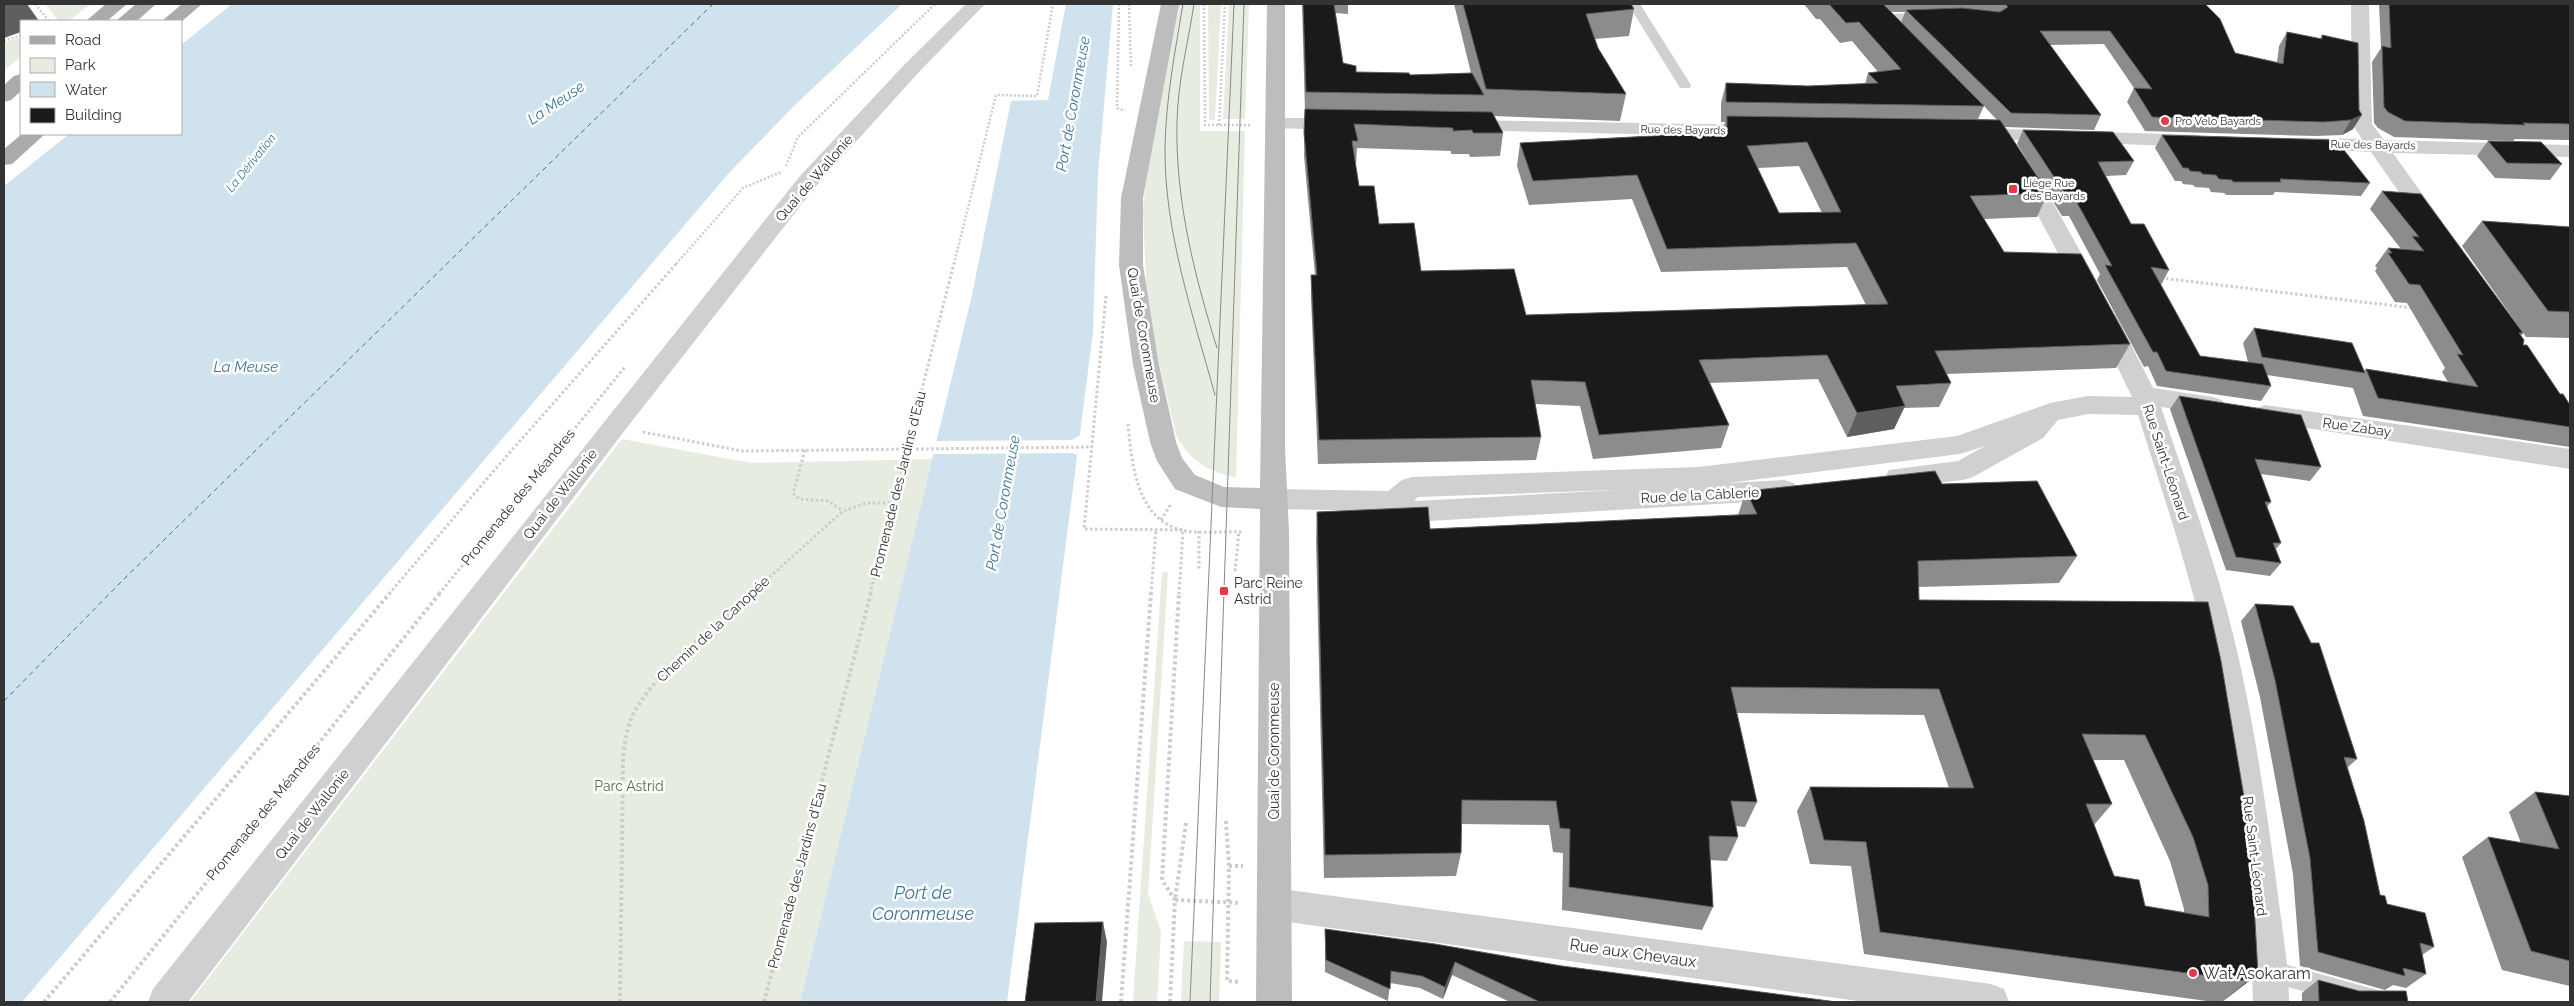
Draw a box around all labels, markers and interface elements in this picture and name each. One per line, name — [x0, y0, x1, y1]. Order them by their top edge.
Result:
legend — [20, 20, 182, 135]
text: Road — [65, 31, 101, 49]
water label: Port de Coronmeuse — [1052, 35, 1094, 173]
text: Park — [65, 56, 96, 74]
water label: La Meuse — [524, 77, 588, 129]
text: Water — [65, 81, 108, 99]
text: Building — [65, 106, 122, 124]
marker: Pro Velo Bayards — [2159, 115, 2171, 127]
place label: Pro Velo Bayards — [2175, 115, 2261, 128]
street label: Rue des Bayards — [1640, 123, 1726, 137]
water label: La Dérivation — [223, 131, 279, 195]
street label: Quai de Wallonie — [772, 131, 856, 225]
street label: Rue des Bayards — [2330, 138, 2416, 152]
place label: Liège Rue des Bayards — [2023, 177, 2085, 203]
marker: Liège Rue des Bayards — [2007, 183, 2019, 195]
street label: Quai de Coronmeuse — [1124, 266, 1164, 404]
water label: La Meuse — [214, 358, 278, 376]
street label: Promenade des Jardins d'Eau — [867, 389, 929, 579]
street label: Rue Saint-Léonard — [2140, 402, 2192, 522]
street label: Rue Zabay — [2322, 414, 2393, 440]
street label: Promenade des Méandres — [458, 425, 578, 568]
water label: Port de Coronmeuse — [982, 434, 1024, 572]
street label: Quai de Wallonie — [520, 446, 600, 542]
street label: Rue de la Câblerie — [1640, 484, 1760, 506]
street label: Chemin de la Canopée — [653, 573, 773, 685]
place label: Parc Reine Astrid — [1234, 575, 1303, 607]
marker: Parc Reine Astrid — [1218, 585, 1230, 597]
street label: Quai de Coronmeuse — [1266, 682, 1282, 820]
street label: Promenade des Méandres — [203, 740, 323, 883]
street label: Quai de Wallonie — [272, 766, 352, 862]
park label: Parc Astrid — [594, 778, 664, 794]
street label: Promenade des Jardins d'Eau — [765, 782, 829, 970]
street label: Rue Saint-Léonard — [2240, 795, 2270, 917]
water label: Port de Coronmeuse — [872, 882, 974, 924]
street label: Rue aux Chevaux — [1568, 935, 1698, 971]
place label: Wat Asokaram — [2203, 964, 2311, 983]
marker: Wat Asokaram — [2187, 967, 2199, 979]

